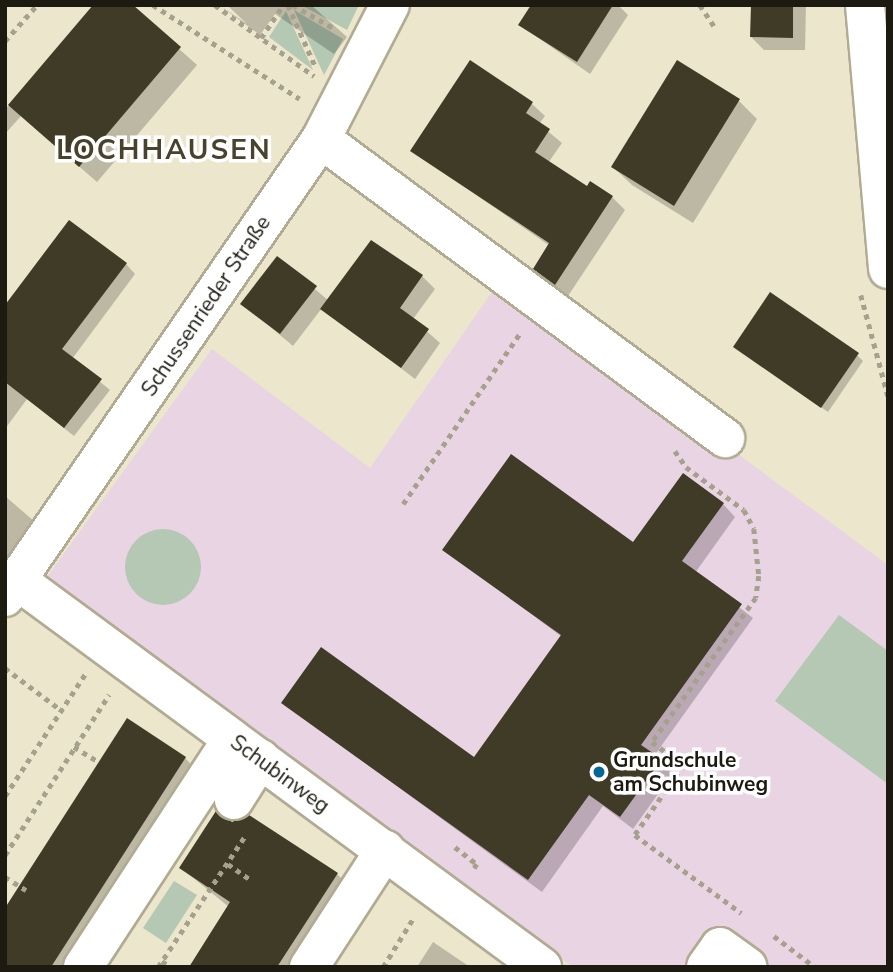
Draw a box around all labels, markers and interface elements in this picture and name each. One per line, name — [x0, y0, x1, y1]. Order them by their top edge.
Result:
district label: LOCHHAUSEN — [57, 133, 271, 167]
street label: Schussenrieder Straße — [136, 211, 276, 401]
street label: Schubinweg — [226, 730, 334, 818]
place label: Grundschule am Schubinweg — [613, 747, 768, 797]
marker: Grundschule am Schubinweg — [591, 764, 607, 780]

